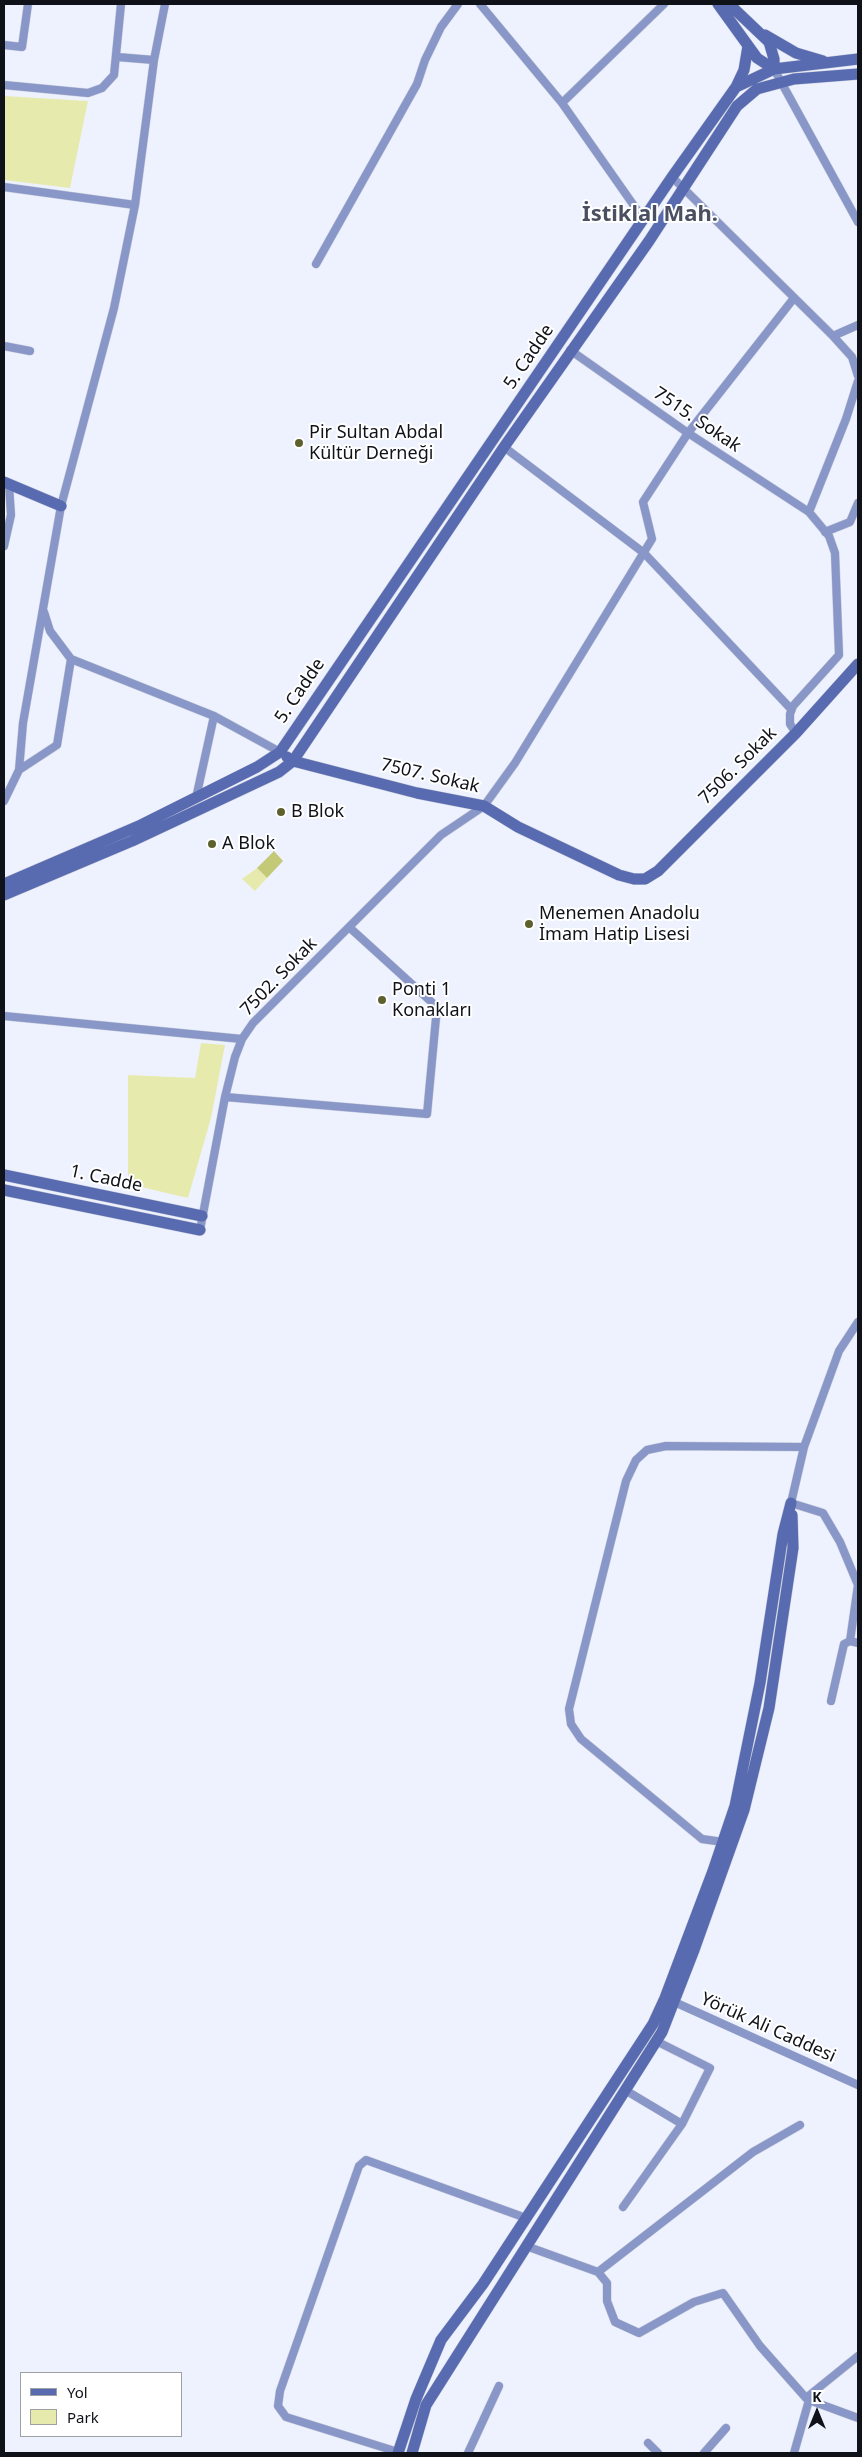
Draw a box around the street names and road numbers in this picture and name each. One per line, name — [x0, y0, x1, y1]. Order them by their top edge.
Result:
street label: 5. Cadde — [499, 320, 559, 394]
street label: 7515. Sokak — [649, 383, 745, 457]
street label: 5. Cadde — [270, 654, 330, 728]
street label: 7506. Sokak — [695, 723, 781, 809]
street label: 7507. Sokak — [378, 754, 482, 798]
street label: 7502. Sokak — [236, 933, 322, 1021]
street label: 1. Cadde — [68, 1161, 144, 1197]
street label: Yörük Ali Caddesi — [697, 1989, 839, 2067]

